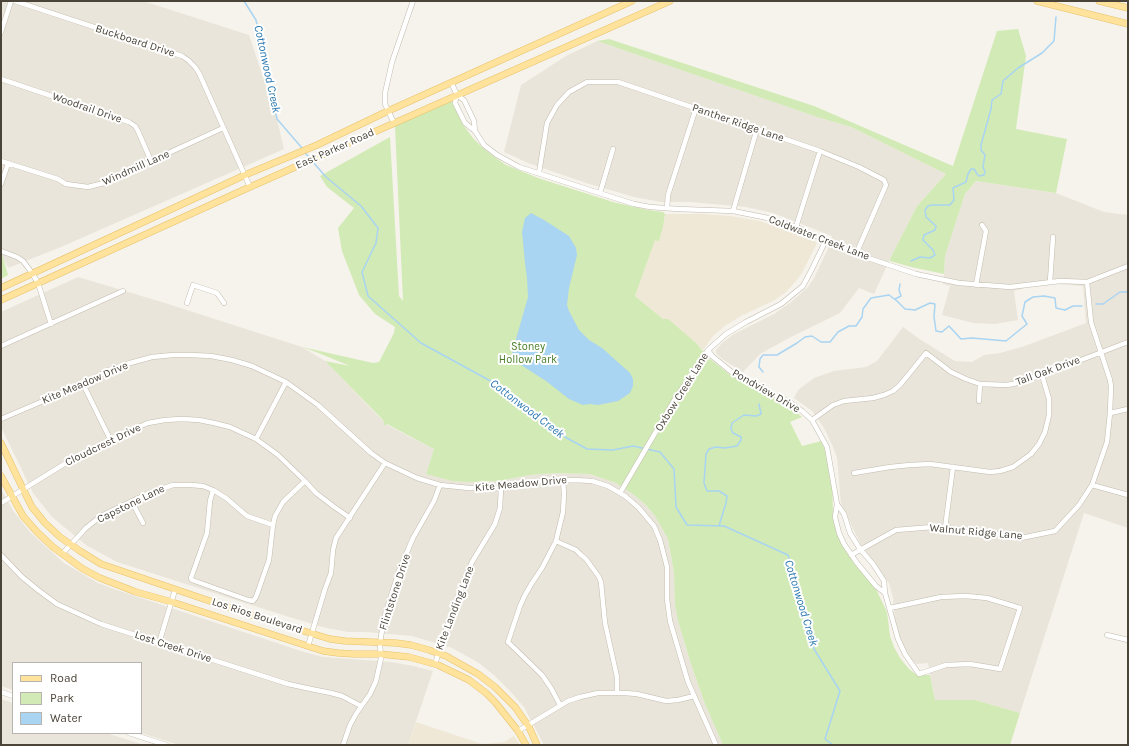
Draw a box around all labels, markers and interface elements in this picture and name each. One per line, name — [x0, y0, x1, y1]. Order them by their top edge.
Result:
street label: Buckboard Drive — [94, 22, 176, 60]
water label: Cottonwood Creek — [251, 24, 283, 114]
street label: Woodrail Drive — [50, 90, 124, 126]
street label: Panther Ridge Lane — [690, 101, 786, 145]
street label: East Parker Road — [294, 126, 376, 172]
street label: Windmill Lane — [100, 147, 172, 189]
street label: Coldwater Creek Lane — [767, 213, 871, 263]
park label: Stoney Hollow Park — [499, 340, 557, 366]
street label: Oxbow Creek Lane — [653, 350, 711, 434]
street label: Tall Oak Drive — [1014, 353, 1082, 389]
street label: Kite Meadow Drive — [40, 359, 130, 407]
street label: Pondview Drive — [730, 366, 802, 416]
water label: Cottonwood Creek — [487, 376, 567, 442]
street label: Cloudcrest Drive — [63, 421, 143, 469]
street label: Kite Meadow Drive — [475, 473, 567, 495]
street label: Capstone Lane — [95, 482, 167, 526]
street label: Walnut Ridge Lane — [929, 521, 1023, 543]
street label: Flintstone Drive — [376, 552, 414, 632]
water label: Cottonwood Creek — [781, 558, 821, 648]
street label: Kite Landing Lane — [433, 564, 477, 652]
street label: Los Rios Boulevard — [210, 595, 304, 637]
street label: Lost Creek Drive — [133, 628, 213, 666]
legend — [12, 662, 142, 734]
text: Road — [50, 671, 78, 685]
text: Park — [50, 691, 74, 705]
text: Water — [50, 711, 82, 725]

